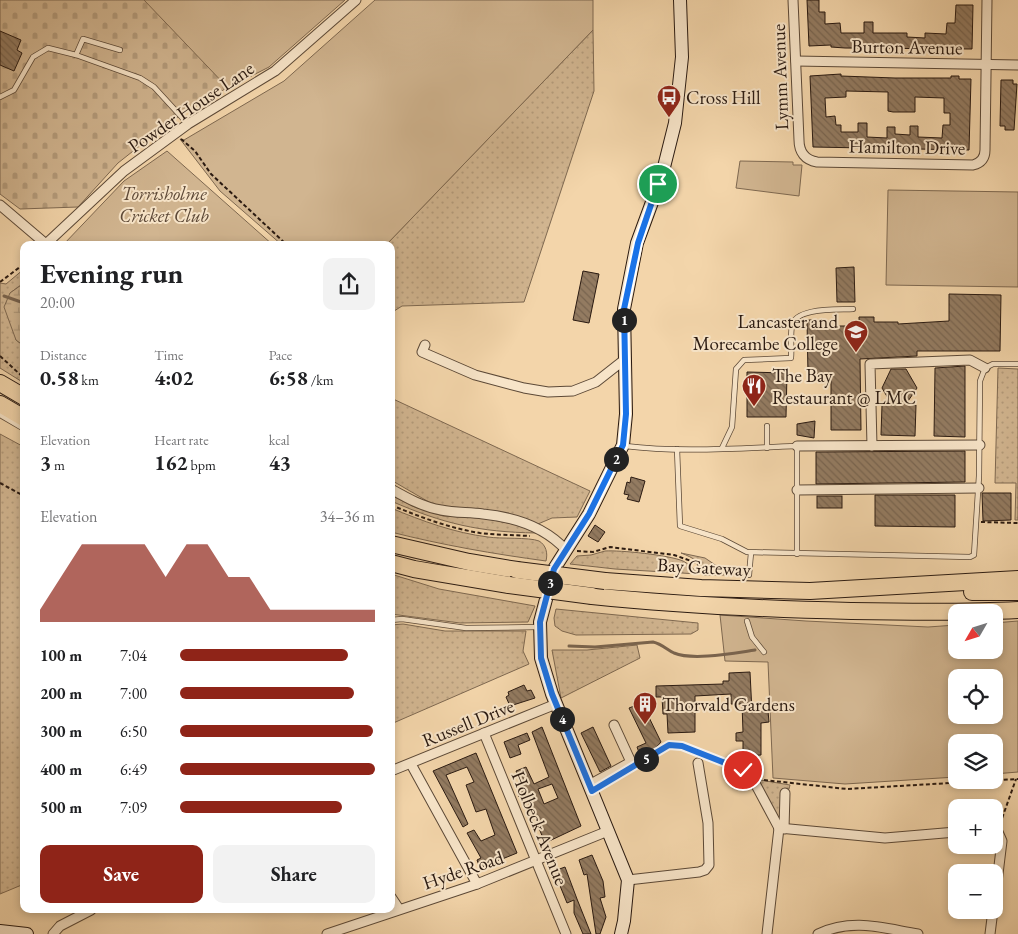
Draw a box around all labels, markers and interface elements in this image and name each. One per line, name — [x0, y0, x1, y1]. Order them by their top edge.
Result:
street label: Lymm Avenue — [766, 23, 794, 131]
street label: Burton Avenue — [851, 34, 963, 60]
street label: Powder House Lane — [123, 56, 259, 158]
bus stop icon: Cross Hill — [656, 84, 682, 118]
place label: Cross Hill — [686, 85, 761, 110]
street label: Hamilton Drive — [848, 133, 966, 161]
pin — [637, 163, 679, 205]
icon: arrive — [644, 170, 672, 198]
park label: Torrisholme Cricket Club — [119, 181, 209, 228]
text: Evening run — [40, 255, 183, 291]
button: share — [323, 258, 375, 310]
text: 20:00 — [40, 292, 75, 313]
pin: 1 — [612, 308, 636, 332]
place label: Lancaster and Morecambe College — [693, 309, 838, 356]
text: 1 — [621, 311, 628, 329]
school or university icon: Lancaster and Morecambe College — [843, 319, 869, 353]
text: Distance — [40, 346, 87, 364]
text: Time — [154, 346, 184, 364]
text: Pace — [269, 346, 292, 364]
place label: The Bay Restaurant @ LMC — [772, 363, 916, 410]
text: 0.58 — [40, 364, 79, 391]
text: 4:02 — [154, 364, 194, 391]
text: 6:58 — [269, 364, 308, 391]
text: km — [79, 371, 99, 389]
text: /km — [308, 371, 334, 389]
restaurant icon: The Bay Restaurant @ LMC — [741, 373, 767, 407]
text: Elevation — [40, 431, 90, 449]
text: Heart rate — [154, 431, 209, 449]
text: kcal — [269, 431, 290, 449]
pin: 2 — [604, 446, 628, 472]
text: 3 — [40, 449, 51, 476]
text: 162 — [154, 449, 188, 476]
text: 43 — [269, 449, 291, 476]
text: 2 — [613, 450, 620, 468]
text: m — [51, 456, 65, 474]
text: bpm — [188, 456, 216, 474]
text: Elevation — [40, 506, 98, 527]
text: 34–36 m — [320, 506, 375, 527]
street label: Bay Gateway — [656, 552, 752, 582]
pin: 3 — [538, 570, 562, 596]
text: 3 — [547, 574, 554, 592]
north arrow — [948, 604, 1002, 659]
map controls — [948, 604, 1003, 919]
text: 100 m — [40, 645, 82, 666]
text: 7:04 — [120, 645, 147, 666]
button: locate — [948, 669, 1003, 724]
text: 200 m — [40, 683, 82, 704]
text: 7:00 — [120, 683, 147, 704]
building icon: Thorvald Gardens — [632, 691, 658, 725]
place label: Thorvald Gardens — [662, 692, 795, 717]
street label: Russell Drive — [418, 693, 518, 753]
pin: 4 — [550, 706, 574, 732]
text: 4 — [559, 710, 566, 728]
text: 300 m — [40, 721, 82, 742]
text: 6:50 — [120, 721, 147, 742]
button: layers — [948, 734, 1003, 789]
pin: 5 — [634, 746, 658, 772]
pin — [722, 749, 764, 791]
text: 5 — [643, 750, 650, 768]
icon: check — [729, 756, 757, 784]
text: 400 m — [40, 759, 82, 780]
text: 6:49 — [120, 759, 147, 780]
street label: Holbeck Avenue — [506, 767, 574, 889]
text: 500 m — [40, 797, 82, 818]
text: 7:09 — [120, 797, 147, 818]
button: + — [948, 799, 1003, 854]
street label: Hyde Road — [419, 844, 507, 895]
button: Save — [40, 845, 203, 903]
button: Share — [213, 845, 375, 903]
button: − — [948, 864, 1003, 919]

